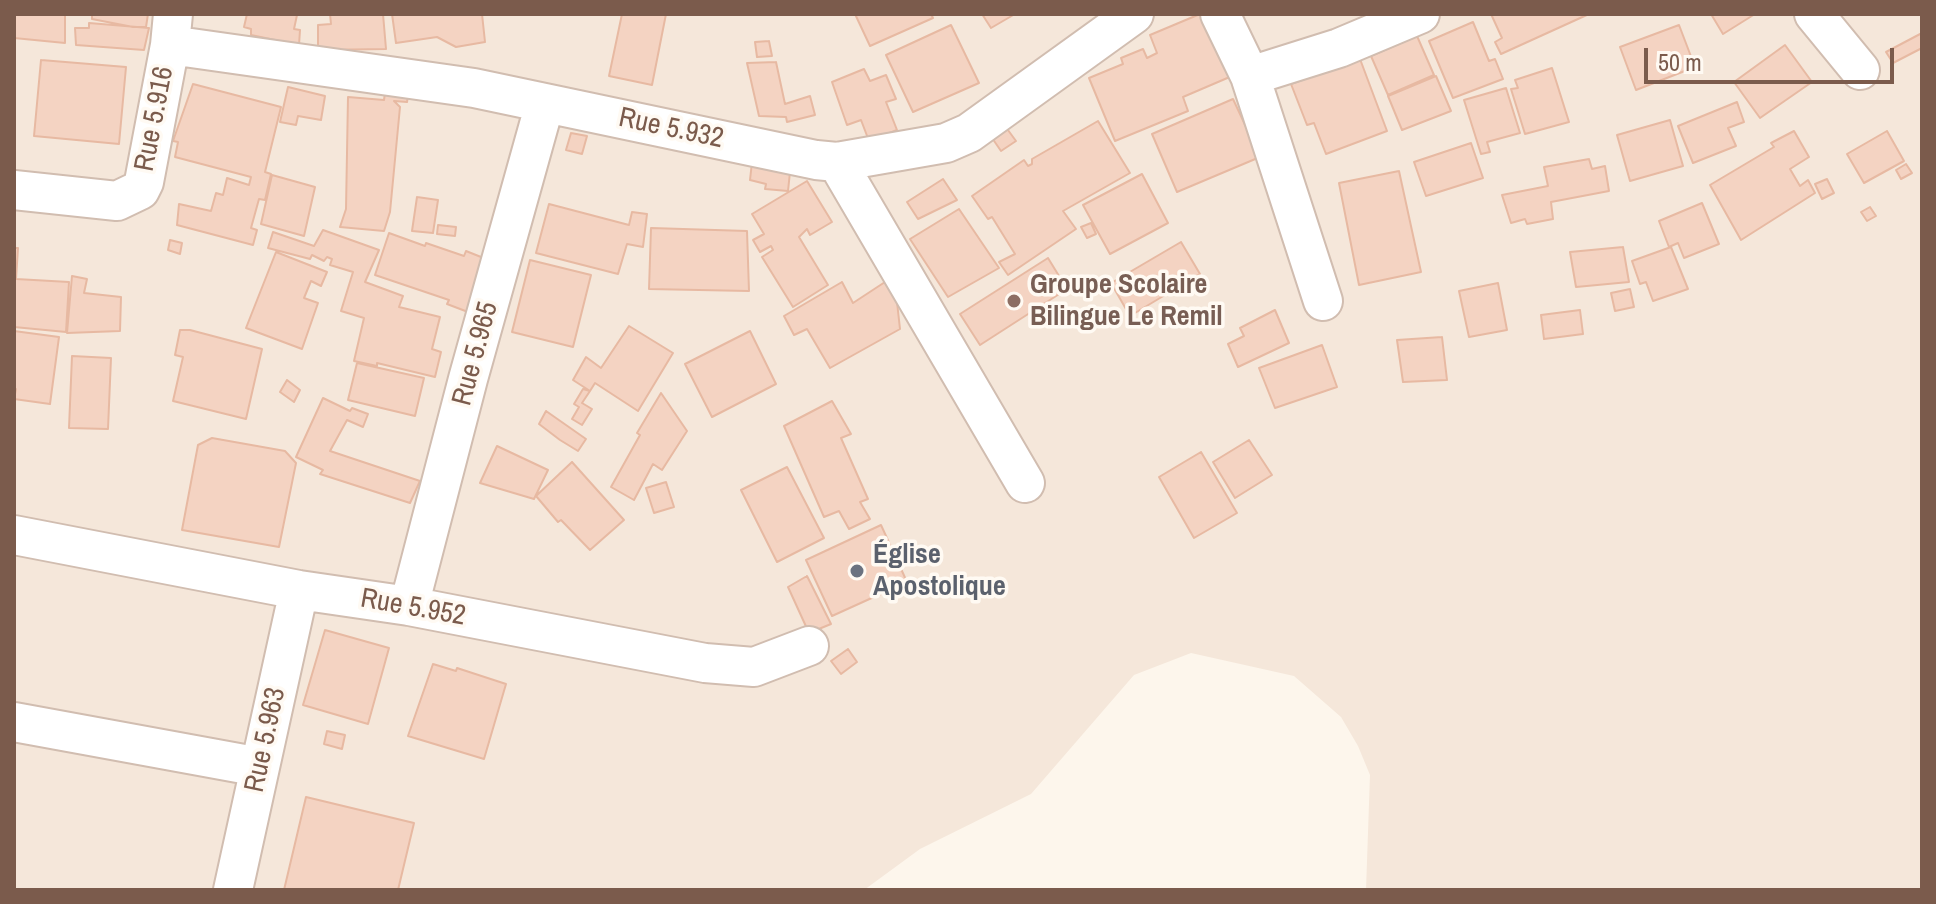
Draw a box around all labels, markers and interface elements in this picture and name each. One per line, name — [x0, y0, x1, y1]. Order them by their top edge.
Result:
scale bar — [1648, 32, 1898, 82]
text: 50 m — [1658, 46, 1702, 78]
street label: Rue 5.916 — [128, 64, 182, 174]
street label: Rue 5.932 — [616, 102, 726, 156]
place label: Groupe Scolaire Bilingue Le Remil — [1030, 268, 1223, 334]
marker: Groupe Scolaire Bilingue Le Remil — [1005, 292, 1023, 310]
street label: Rue 5.965 — [446, 298, 506, 410]
place label: Église Apostolique — [873, 538, 1006, 604]
marker: Église Apostolique — [848, 562, 866, 580]
street label: Rue 5.952 — [358, 582, 468, 634]
street label: Rue 5.963 — [239, 685, 293, 795]

